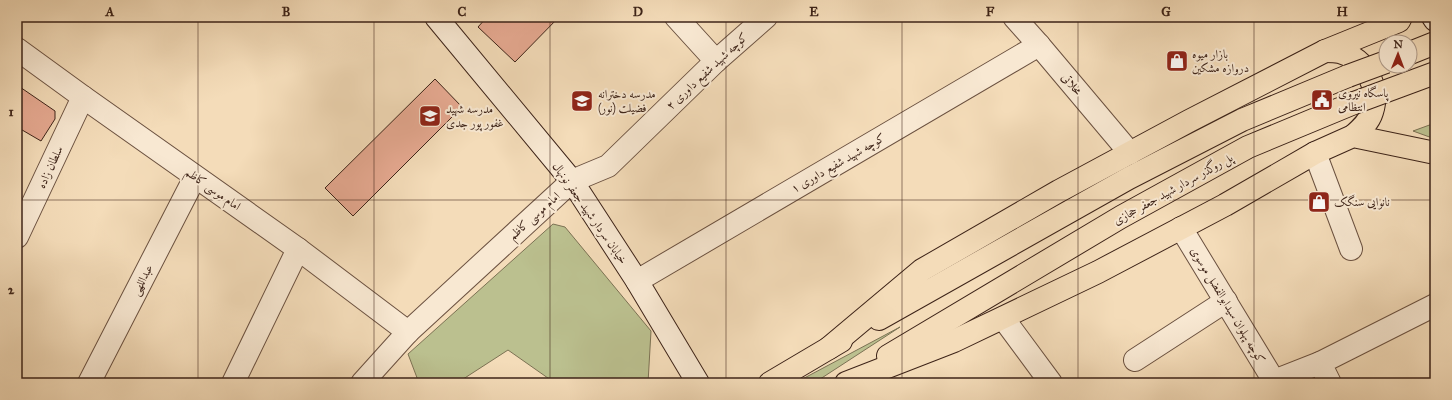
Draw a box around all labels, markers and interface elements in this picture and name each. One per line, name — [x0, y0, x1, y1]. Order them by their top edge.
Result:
text: A — [105, 4, 115, 20]
text: B — [282, 4, 291, 20]
text: C — [458, 4, 467, 20]
text: D — [633, 4, 643, 20]
text: E — [809, 4, 819, 20]
text: F — [986, 4, 995, 20]
text: G — [1161, 4, 1171, 20]
text: H — [1336, 4, 1348, 20]
street label: کوچه شهید شفیع داوری ۲ — [663, 30, 753, 115]
north arrow — [1378, 34, 1418, 74]
text: N — [1393, 38, 1404, 51]
place label: بازار میوه دروازه مشکین — [1192, 47, 1249, 76]
shop icon: بازار میوه دروازه مشکین — [1164, 48, 1190, 74]
street label: محلاتی — [1059, 70, 1086, 98]
place label: پاسگاه نیروی انتظامی — [1338, 85, 1389, 114]
place label: مدرسه دخترانه فضیلت (نور) — [598, 87, 656, 116]
public building icon: پاسگاه نیروی انتظامی — [1309, 87, 1335, 113]
school or university icon: مدرسه دخترانه فضیلت (نور) — [569, 88, 595, 114]
place label: مدرسه شهید غفور پور جدی — [446, 102, 504, 132]
school or university icon: مدرسه شهید غفور پور جدی — [417, 103, 443, 129]
text: 1 — [8, 104, 14, 120]
street label: کوچه شهید شفیع داوری ۱ — [788, 130, 890, 199]
street label: سلطان زاده — [34, 143, 66, 190]
street label: پل روگذر سردار شهید جعفر حجازی — [1110, 148, 1237, 230]
street label: خیابان سردار شهید جعفر نونهال — [549, 159, 631, 267]
street label: امام موسی کاظم — [180, 165, 244, 217]
street label: امام موسی کاظم — [505, 189, 566, 246]
shop icon: نانوایی سنگک — [1306, 189, 1332, 215]
place label: نانوایی سنگک — [1334, 194, 1390, 210]
street label: کوچه پهلوان سیدابوالفضل موسوی — [1186, 244, 1268, 367]
street label: عبداللهی — [128, 262, 158, 299]
text: 2 — [8, 282, 15, 298]

